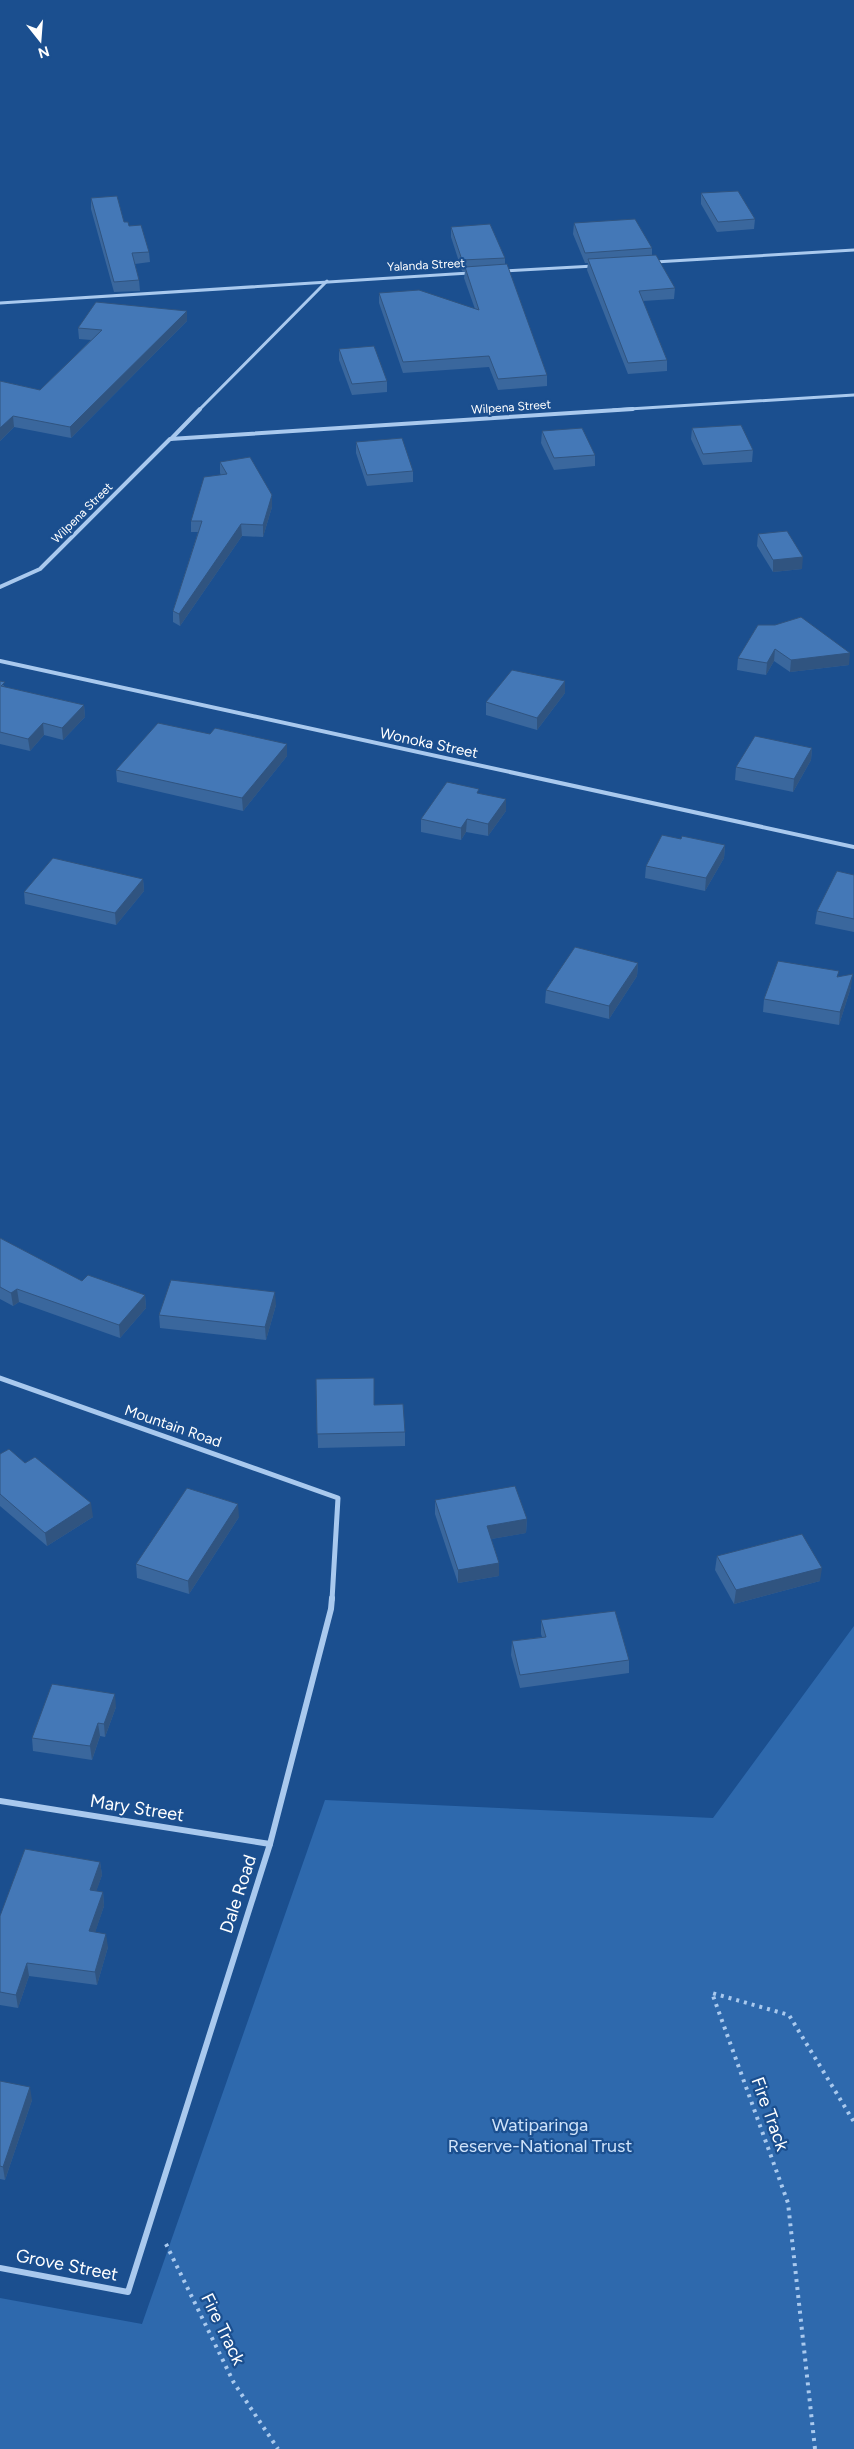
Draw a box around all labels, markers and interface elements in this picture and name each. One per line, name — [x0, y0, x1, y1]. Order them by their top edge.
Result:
north arrow — [15, 15, 65, 65]
text: N — [36, 42, 51, 62]
street label: Yalanda Street — [387, 256, 466, 274]
street label: Wilpena Street — [471, 397, 552, 417]
street label: Wilpena Street — [49, 479, 116, 546]
street label: Wonoka Street — [378, 724, 480, 762]
street label: Mountain Road — [122, 1401, 224, 1451]
street label: Mary Street — [88, 1790, 186, 1826]
street label: Dale Road — [215, 1852, 261, 1936]
street label: Fire Track — [746, 2074, 794, 2154]
park label: Watiparinga Reserve-National Trust — [448, 2114, 632, 2157]
street label: Grove Street — [14, 2244, 120, 2286]
street label: Fire Track — [196, 2290, 250, 2369]

